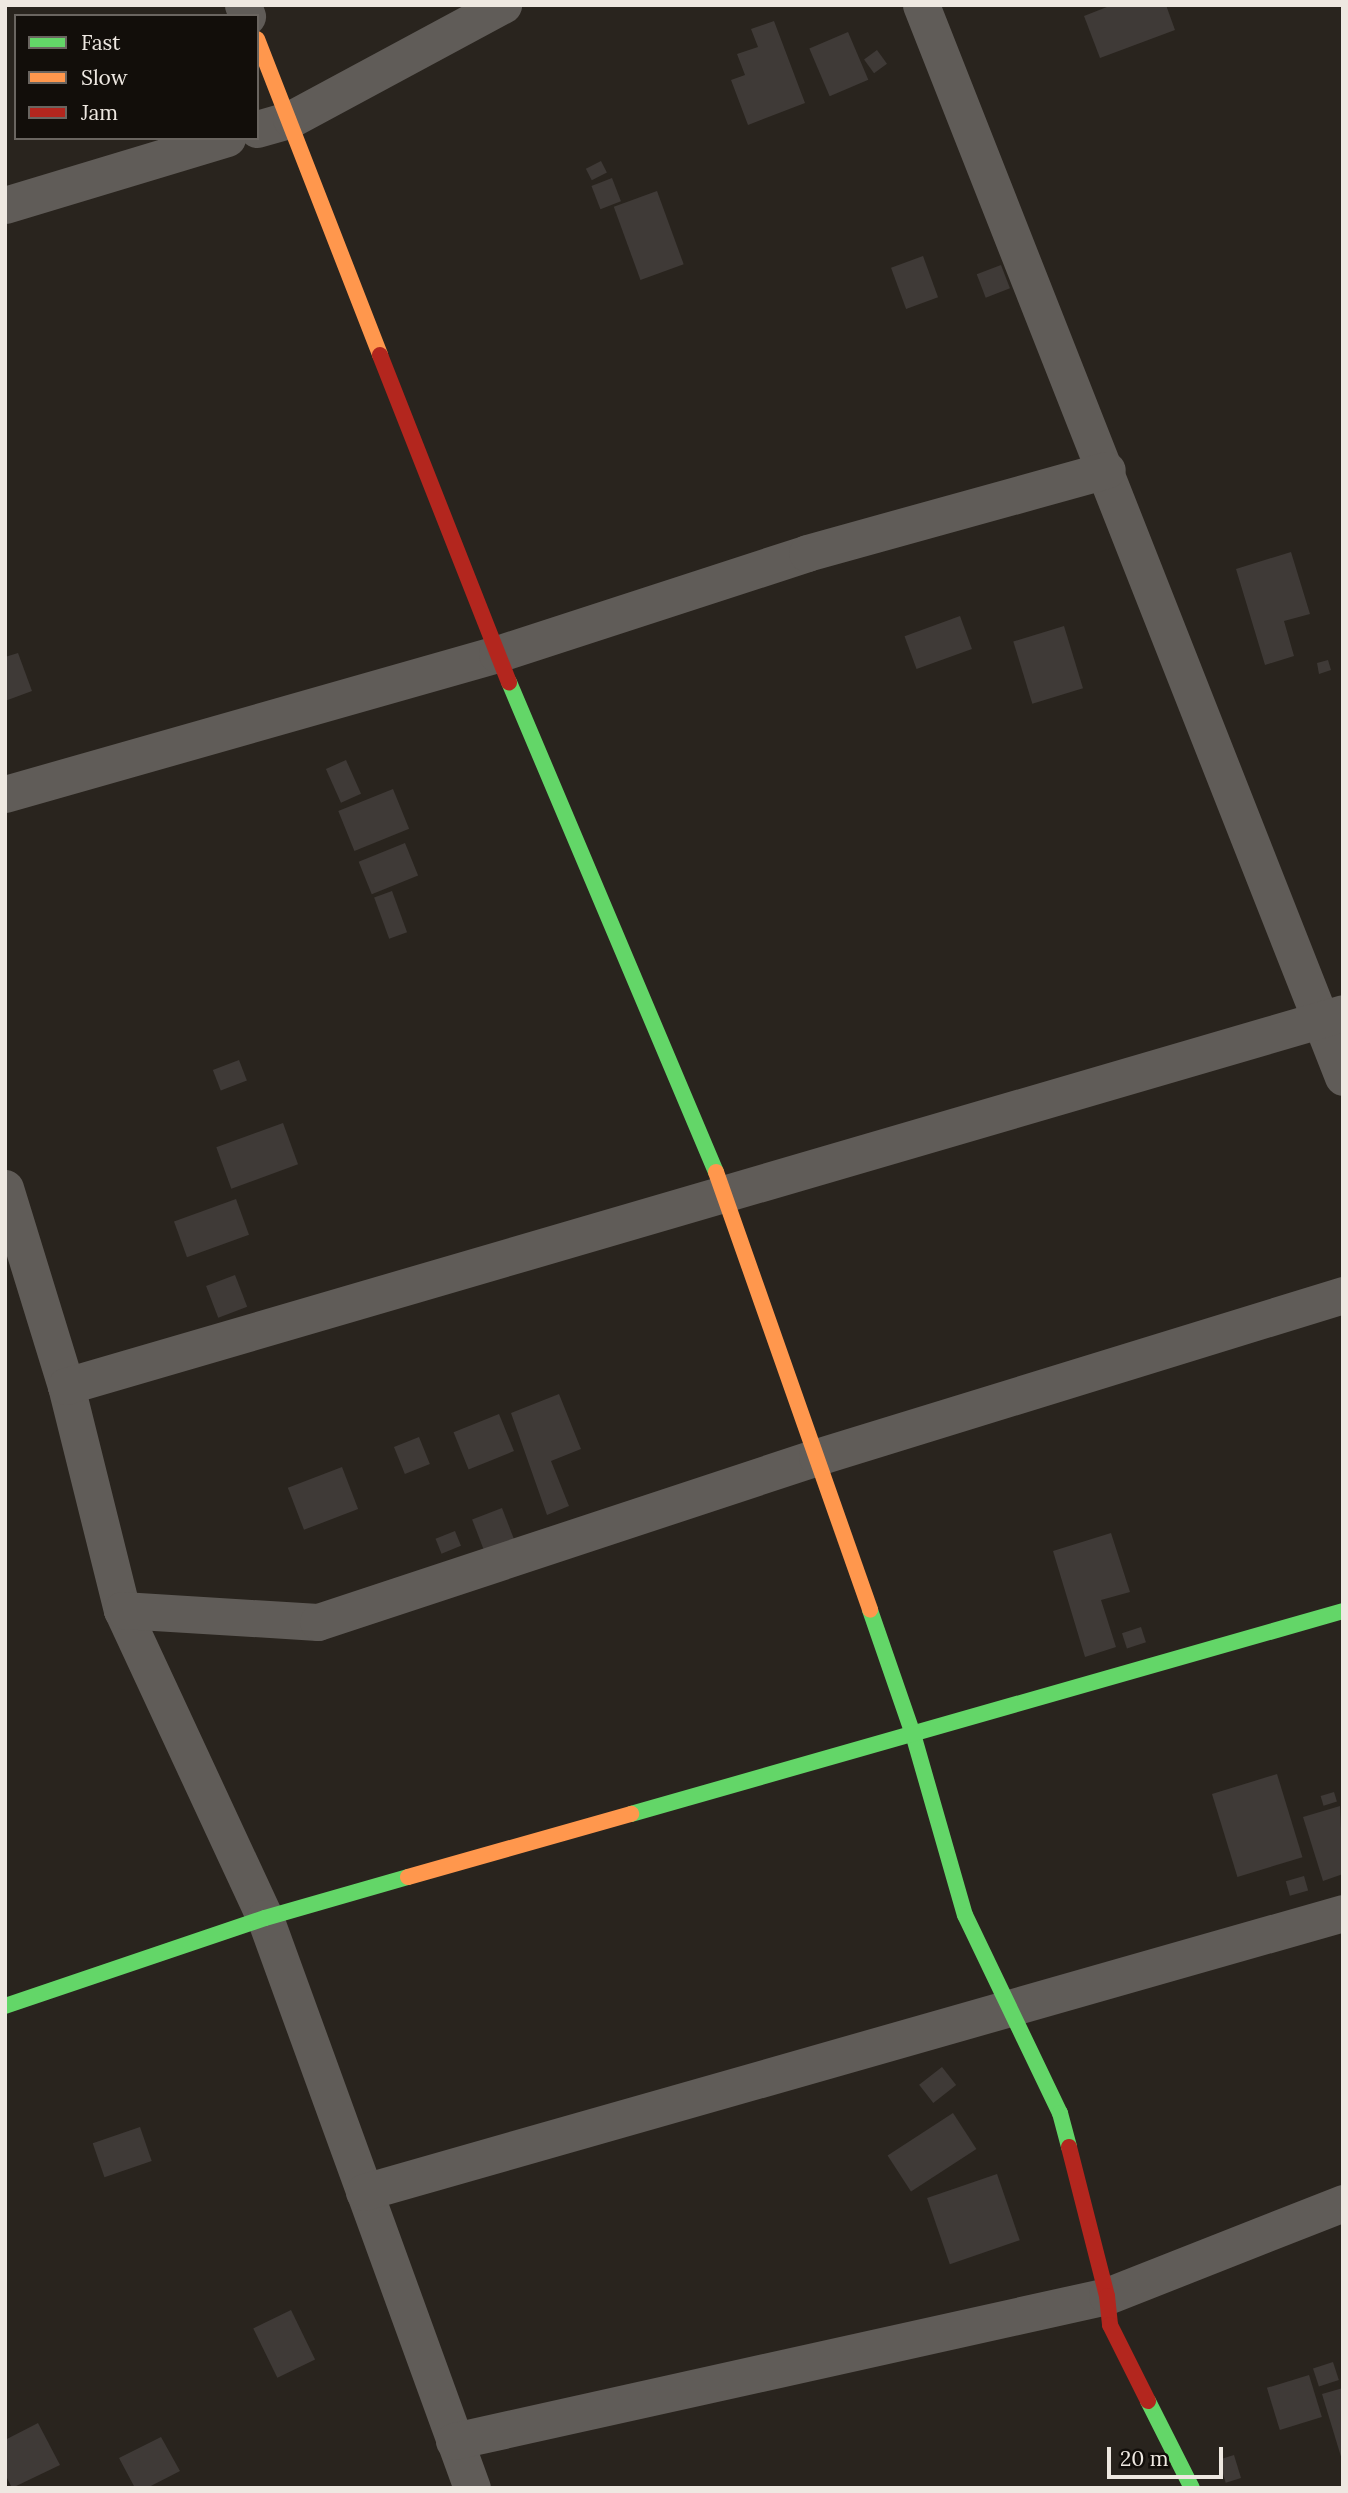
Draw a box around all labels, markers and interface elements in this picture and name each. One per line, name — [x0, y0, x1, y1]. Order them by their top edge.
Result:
legend — [14, 14, 259, 140]
text: Fast — [81, 29, 120, 56]
text: Slow — [81, 64, 128, 91]
text: Jam — [81, 99, 118, 126]
scale bar — [1110, 2434, 1226, 2478]
text: 20 m — [1120, 2445, 1169, 2472]

